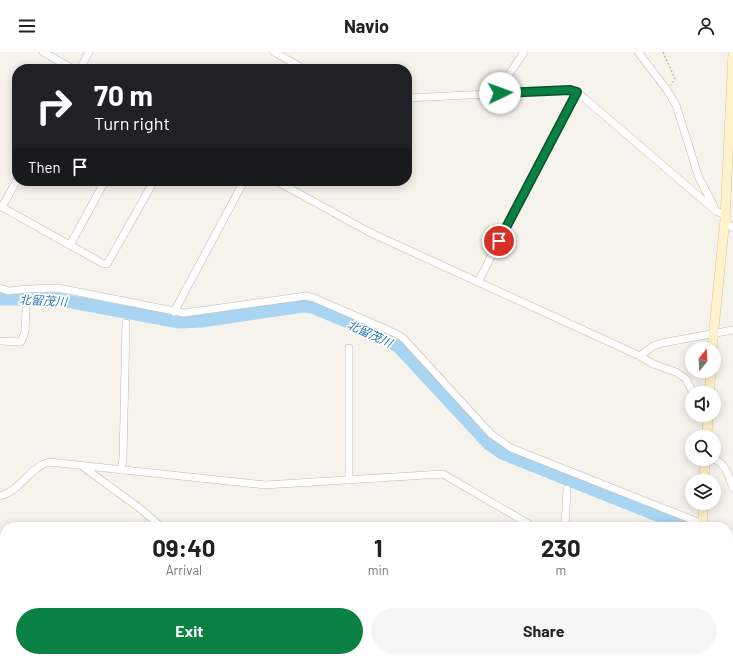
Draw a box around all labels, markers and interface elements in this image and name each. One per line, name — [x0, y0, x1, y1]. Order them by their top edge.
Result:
icon: menu — [16, 15, 38, 37]
text: Navio — [344, 15, 389, 37]
icon: person — [695, 15, 717, 37]
position arrow — [479, 72, 521, 114]
text: 70 m — [94, 78, 153, 112]
icon: right — [28, 80, 80, 132]
text: Turn right — [94, 112, 170, 134]
icon: arrive — [69, 156, 91, 178]
text: Then — [28, 158, 61, 176]
pin — [482, 224, 516, 258]
icon: arrive — [488, 230, 510, 252]
water label: 北留茂川 — [19, 292, 69, 308]
water label: 北留茂川 — [345, 317, 397, 350]
north arrow — [685, 342, 721, 378]
map controls — [685, 342, 721, 510]
button: sound — [685, 386, 721, 422]
button: search — [685, 430, 721, 466]
button: layers — [685, 474, 721, 510]
text: 09:40 — [152, 533, 216, 562]
text: 1 — [374, 533, 383, 562]
text: 230 — [541, 533, 581, 562]
text: Arrival — [166, 562, 202, 578]
text: min — [368, 562, 389, 578]
text: m — [556, 562, 566, 578]
button: Exit — [16, 608, 363, 654]
button: Share — [371, 608, 717, 654]

